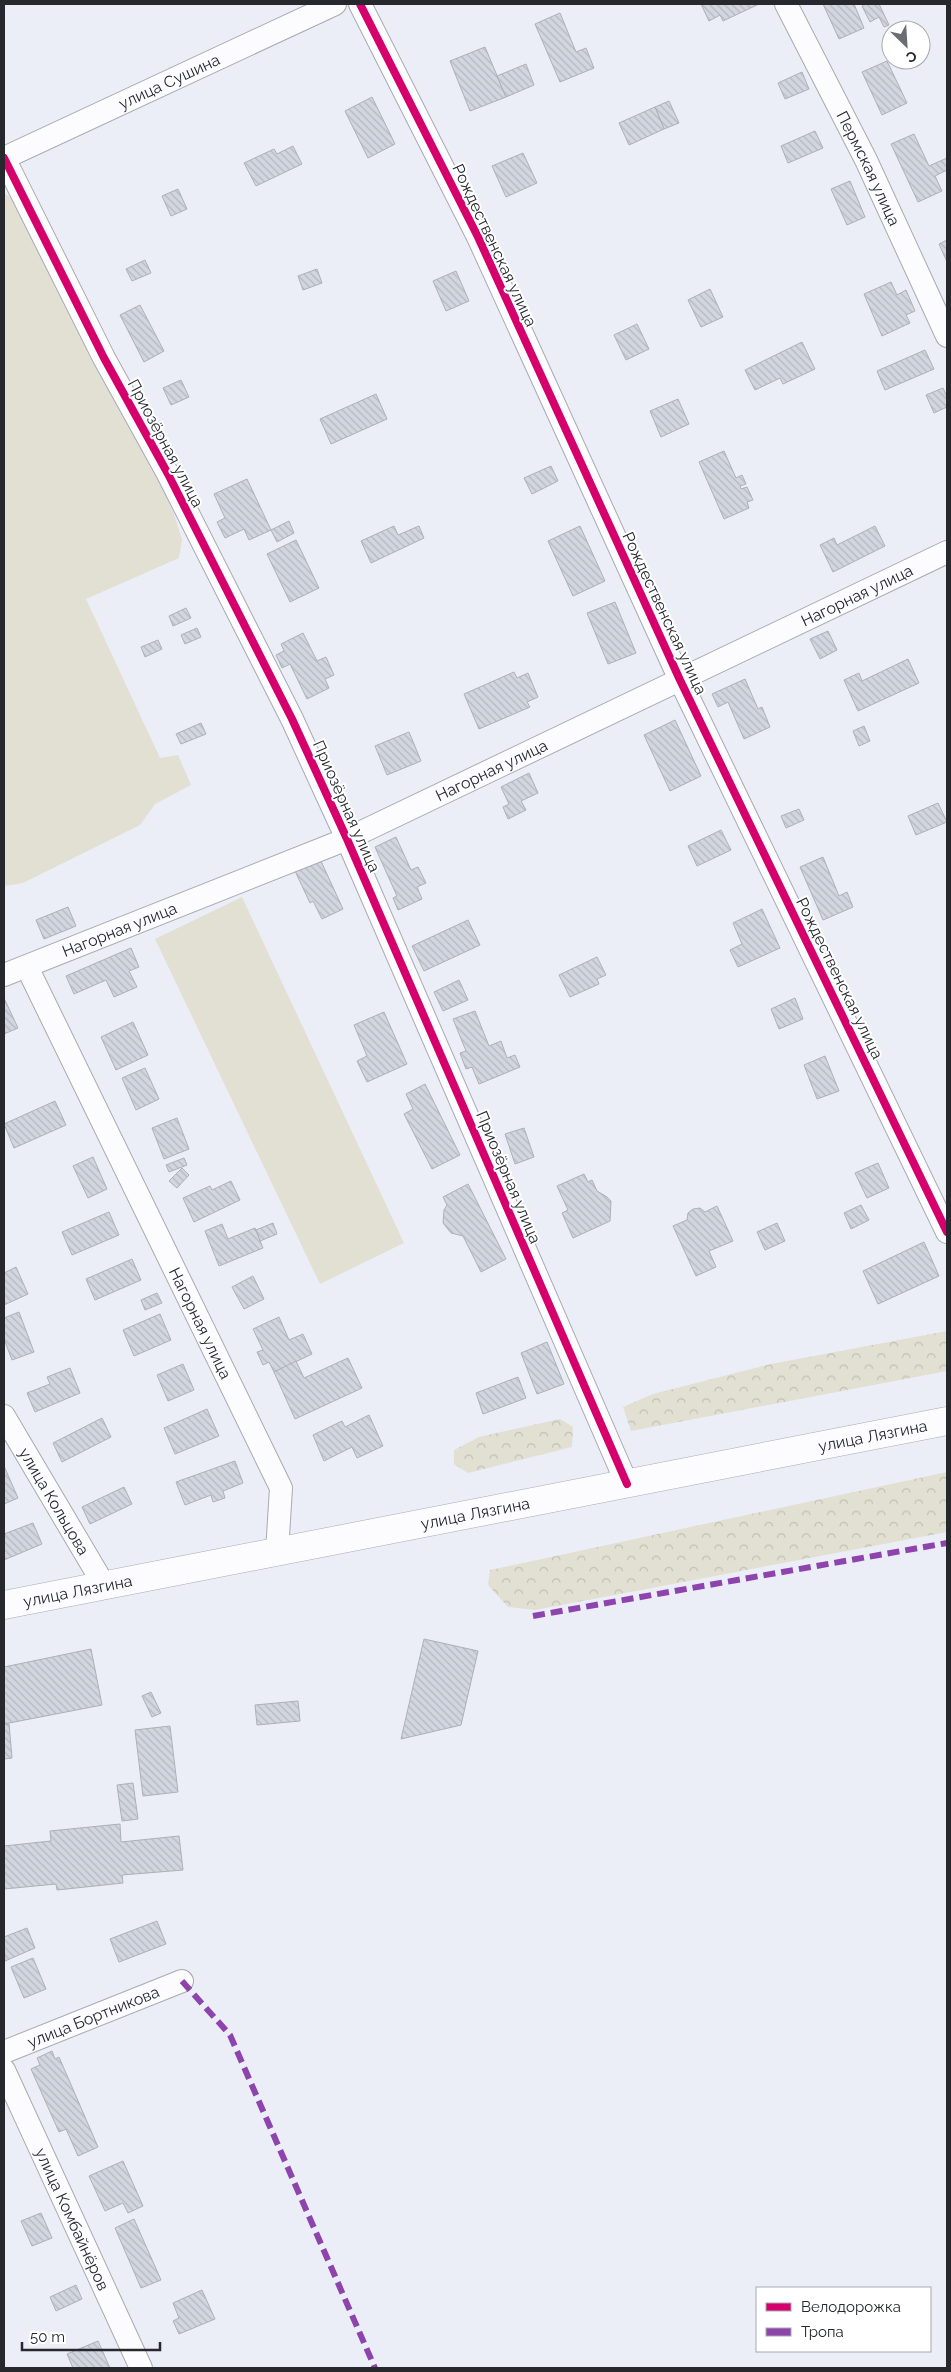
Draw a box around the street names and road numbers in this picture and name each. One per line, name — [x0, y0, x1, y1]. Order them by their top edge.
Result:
street label: улица Сушина — [116, 50, 223, 113]
street label: Пермская улица — [833, 108, 904, 229]
street label: Рождественская улица — [448, 161, 541, 330]
street label: Приозёрная улица — [124, 376, 207, 510]
street label: Рождественская улица — [618, 529, 711, 698]
street label: Нагорная улица — [798, 561, 916, 630]
street label: Нагорная улица — [433, 736, 551, 805]
street label: Приозёрная улица — [309, 737, 384, 875]
street label: Рождественская улица — [792, 894, 887, 1062]
street label: Нагорная улица — [59, 899, 180, 961]
street label: Приозёрная улица — [472, 1108, 545, 1246]
street label: Нагорная улица — [165, 1264, 235, 1382]
street label: улица Лязгина — [817, 1416, 929, 1456]
street label: улица Кольцова — [15, 1444, 93, 1559]
street label: улица Лязгина — [419, 1494, 531, 1533]
street label: улица Лязгина — [22, 1571, 134, 1611]
street label: улица Бортникова — [25, 1982, 162, 2052]
street label: улица Комбайнёров — [31, 2145, 113, 2293]

